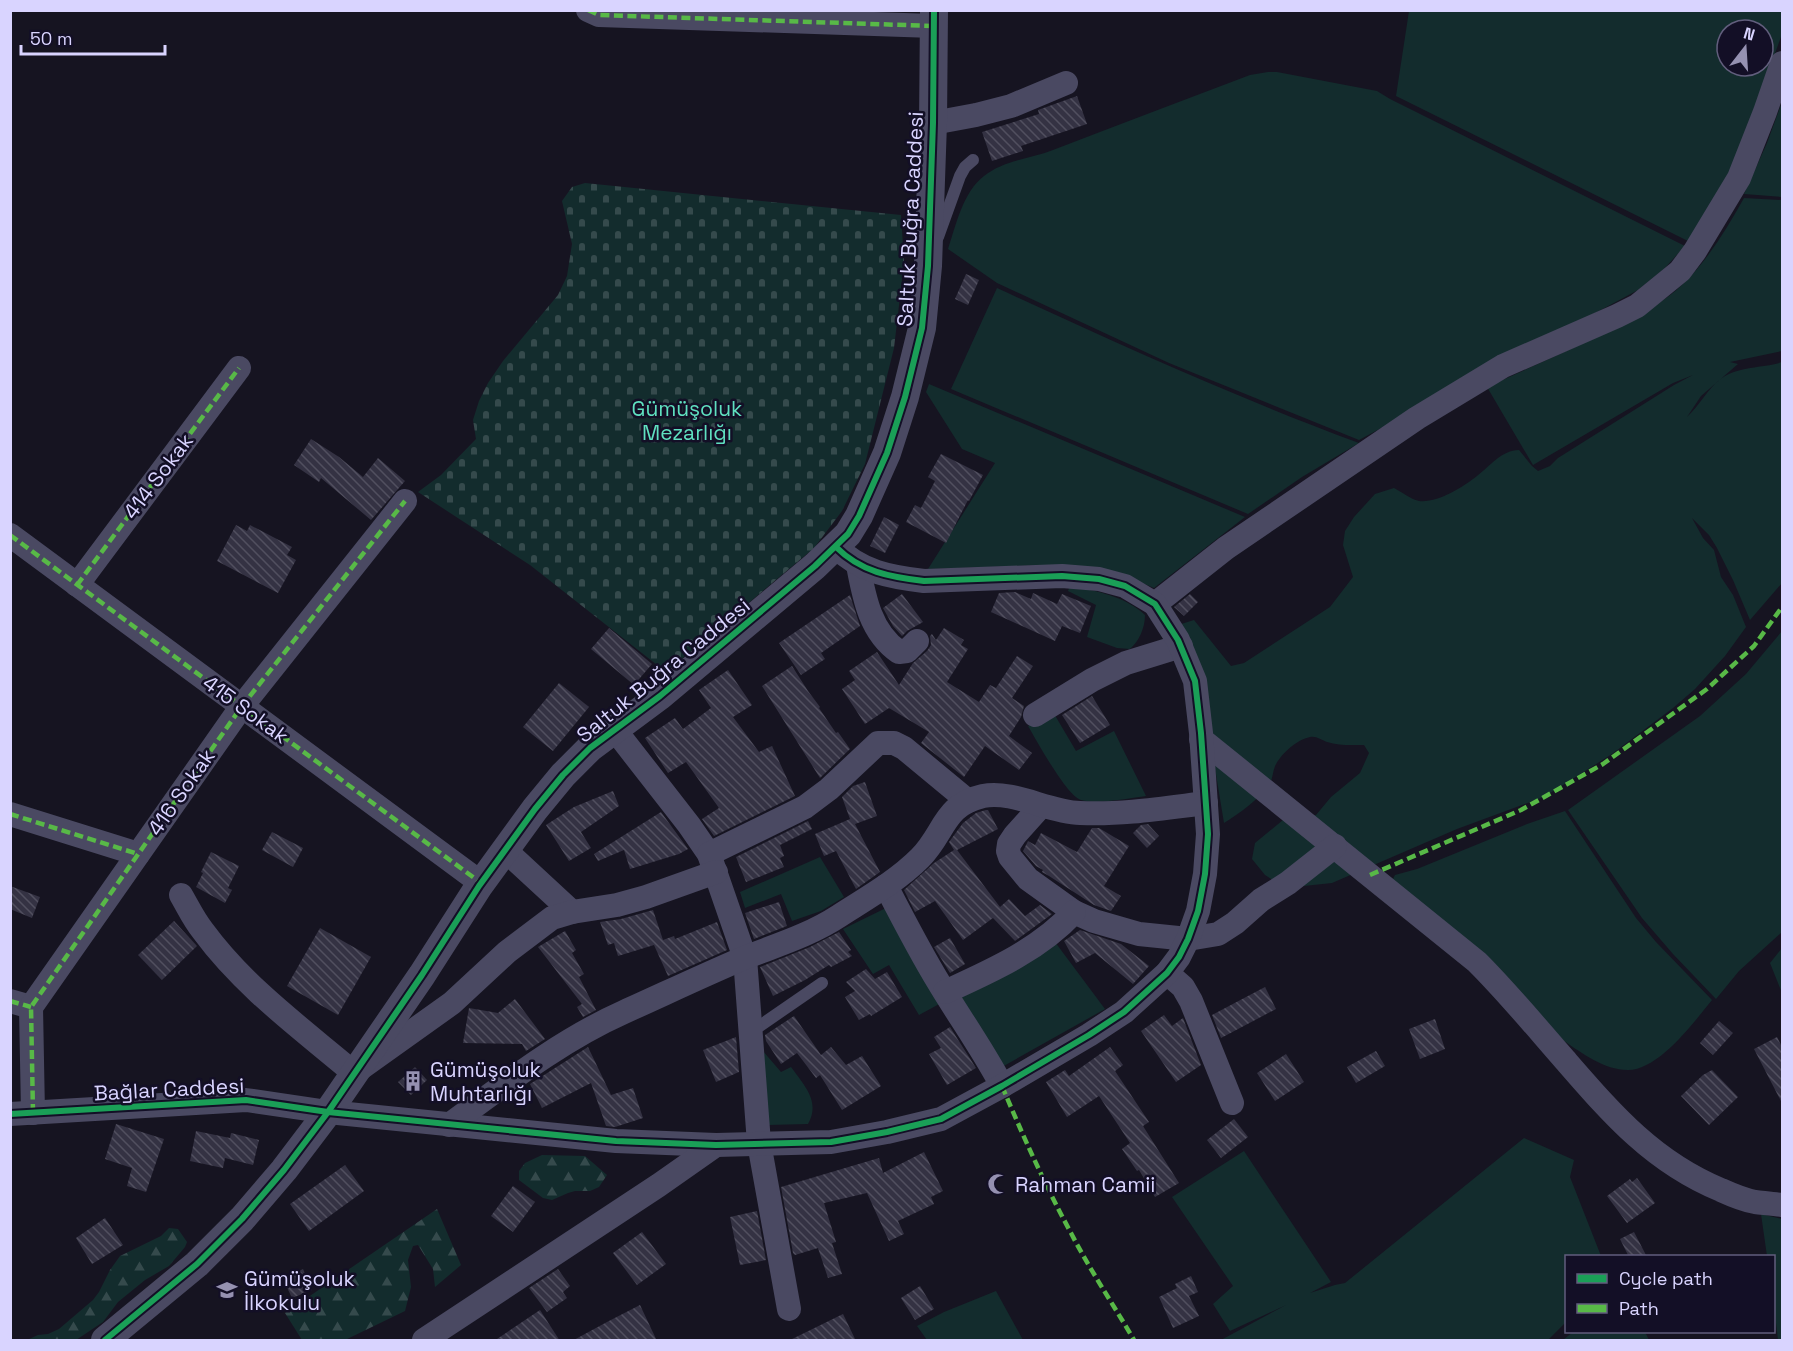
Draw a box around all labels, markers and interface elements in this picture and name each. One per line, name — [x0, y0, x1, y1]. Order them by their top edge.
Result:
scale bar — [21, 18, 165, 56]
north arrow — [1715, 18, 1775, 78]
text: N — [1741, 23, 1757, 46]
text: 50 m — [30, 27, 72, 50]
street label: Saltuk Buğra Caddesi — [891, 111, 929, 327]
park label: Gümüşoluk Mezarlığı — [632, 395, 742, 446]
street label: 414 Sokak — [117, 428, 199, 524]
street label: Saltuk Buğra Caddesi — [571, 592, 755, 748]
street label: 415 Sokak — [198, 669, 294, 749]
street label: 416 Sokak — [141, 743, 221, 841]
place label: Gümüşoluk Muhtarlığı — [430, 1056, 541, 1107]
building icon: Gümüşoluk Muhtarlığı — [401, 1069, 425, 1093]
street label: Bağlar Caddesi — [93, 1072, 245, 1106]
place label: Rahman Camii — [1015, 1171, 1156, 1198]
mosque icon: Rahman Camii — [986, 1172, 1010, 1196]
legend — [1565, 1255, 1775, 1333]
place label: Gümüşoluk İlkokulu — [244, 1265, 355, 1316]
text: Cycle path — [1619, 1267, 1713, 1290]
school or university icon: Gümüşoluk İlkokulu — [215, 1278, 239, 1302]
text: Path — [1619, 1297, 1659, 1320]

